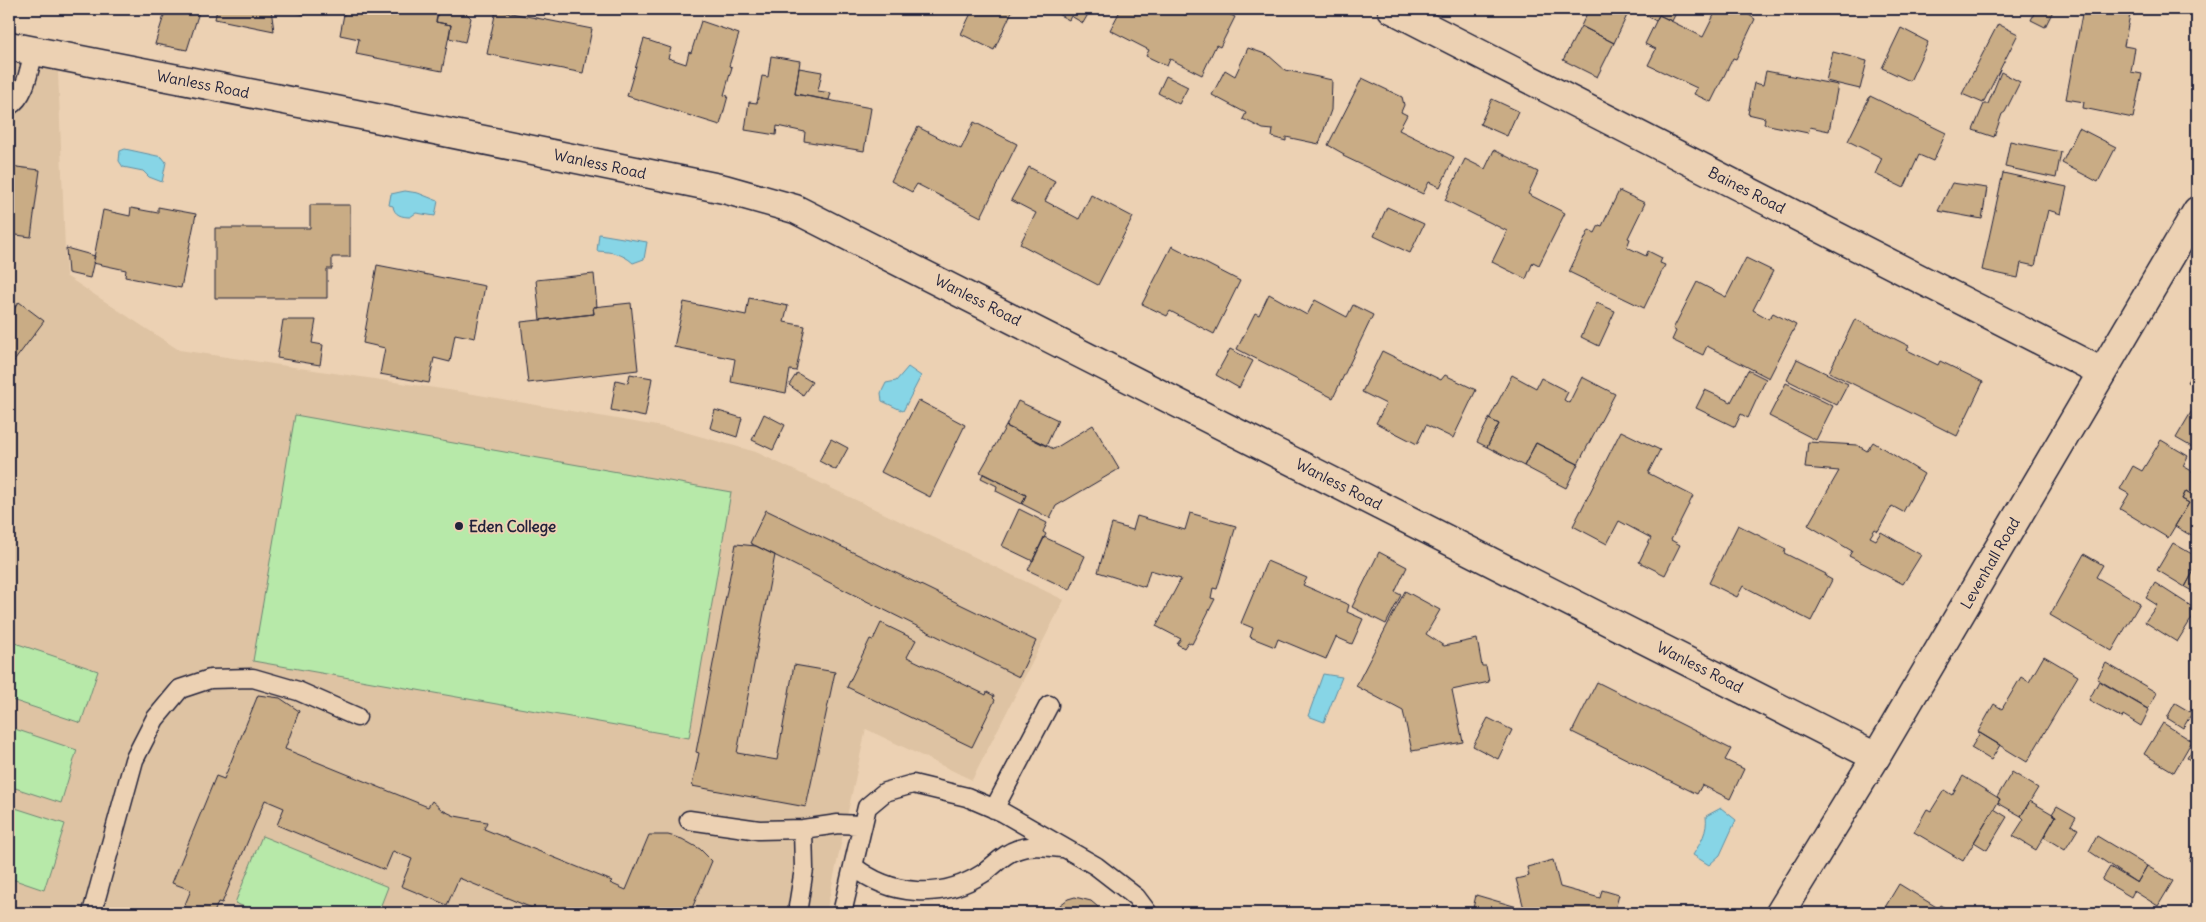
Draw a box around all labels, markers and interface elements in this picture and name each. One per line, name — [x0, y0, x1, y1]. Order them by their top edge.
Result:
street label: Wanless Road — [155, 66, 251, 102]
street label: Wanless Road — [552, 145, 648, 183]
street label: Baines Road — [1705, 162, 1789, 218]
street label: Wanless Road — [932, 270, 1024, 330]
street label: Wanless Road — [1293, 454, 1385, 514]
street label: Levenhall Road — [1956, 514, 2024, 612]
place label: Eden College — [469, 517, 556, 537]
marker: Eden College — [453, 520, 465, 532]
street label: Wanless Road — [1654, 637, 1746, 697]

